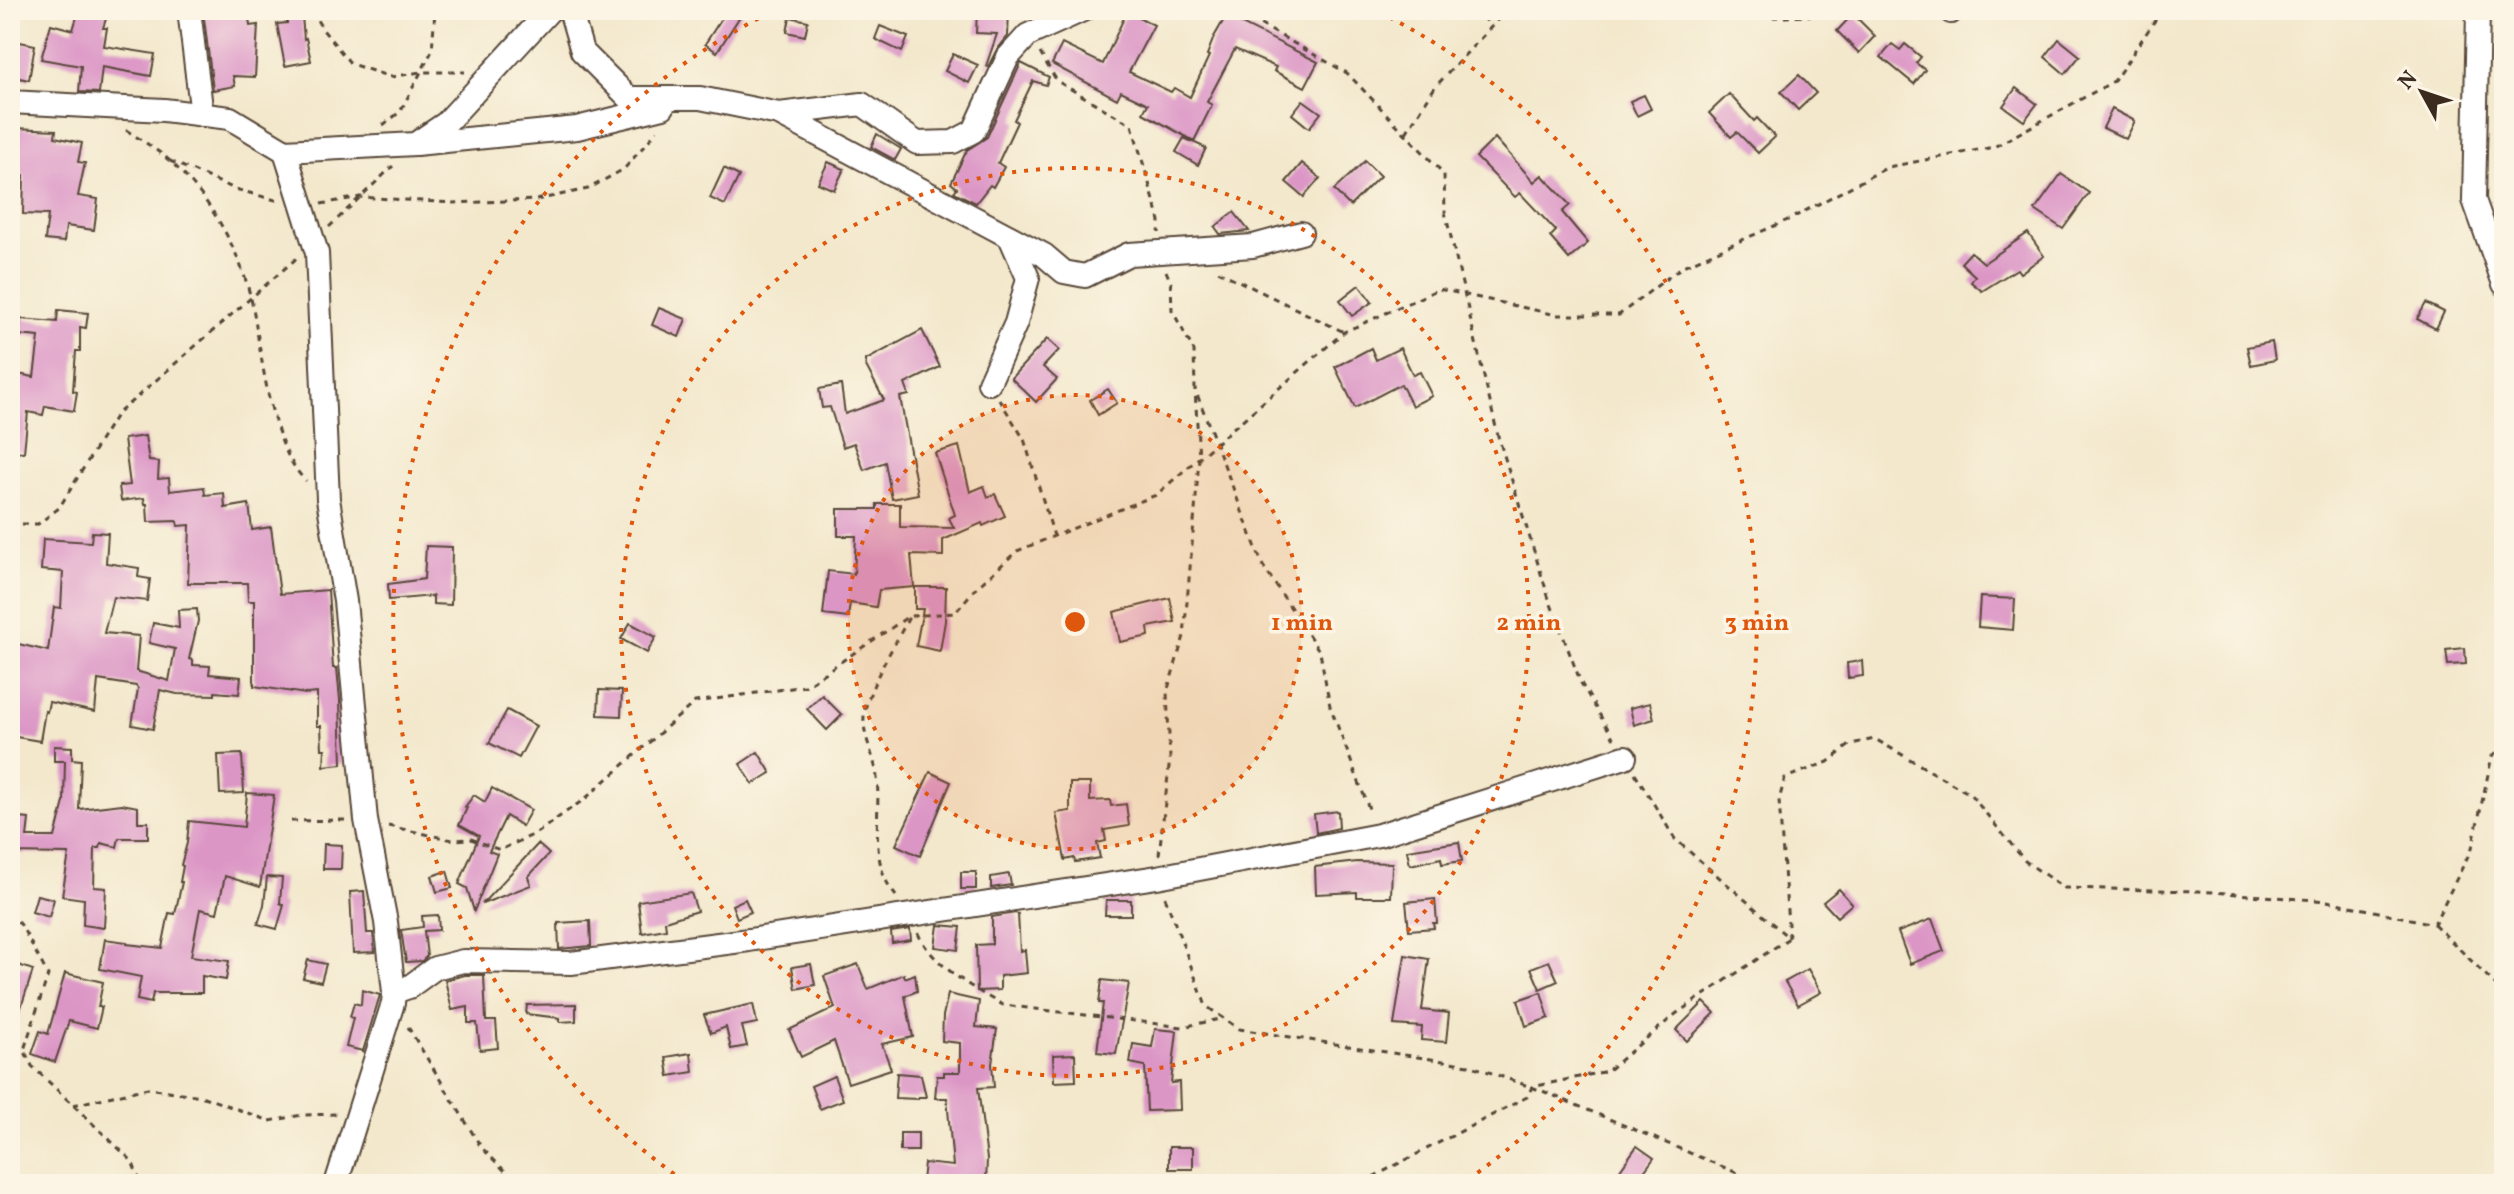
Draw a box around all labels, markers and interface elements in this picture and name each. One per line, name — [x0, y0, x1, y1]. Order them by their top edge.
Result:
north arrow — [2382, 52, 2462, 132]
text: N — [2392, 65, 2426, 97]
text: 1 min — [1271, 607, 1333, 641]
text: 2 min — [1497, 607, 1562, 641]
text: 3 min — [1725, 607, 1789, 641]
centre of rings — [1061, 608, 1089, 636]

